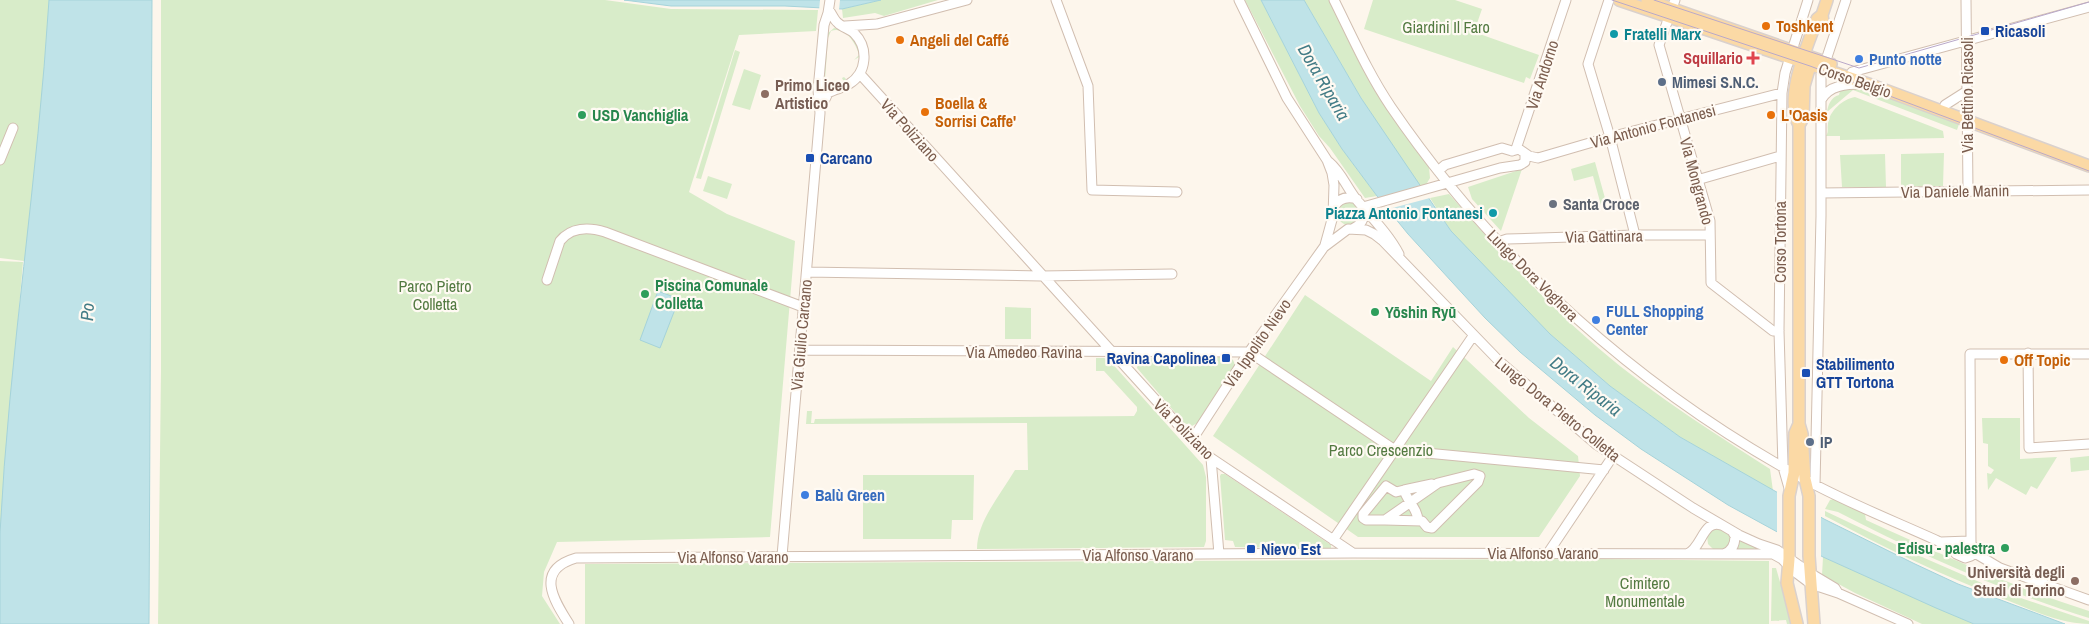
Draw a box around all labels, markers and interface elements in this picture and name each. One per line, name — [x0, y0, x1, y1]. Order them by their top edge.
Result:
place label: Toshkent — [1776, 15, 1834, 37]
park label: Giardini Il Faro — [1402, 16, 1490, 38]
marker: Toshkent — [1760, 20, 1772, 32]
place label: Ricasoli — [1995, 20, 2045, 42]
place label: Fratelli Marx — [1624, 23, 1702, 45]
marker: Ricasoli — [1979, 25, 1991, 37]
marker: Fratelli Marx — [1608, 28, 1620, 40]
place label: Angeli del Caffé — [910, 29, 1009, 51]
marker: Angeli del Caffé — [894, 34, 906, 46]
street label: Via Andorno — [1520, 37, 1564, 113]
street label: Via Bettino Ricasoli — [1956, 37, 1978, 153]
water label: Dora Riparia — [1292, 39, 1356, 125]
place label: Squillario — [1683, 47, 1743, 69]
place label: Punto notte — [1869, 48, 1942, 70]
marker: Squillario — [1747, 52, 1759, 64]
marker: Punto notte — [1853, 53, 1865, 65]
street label: Corso Belgio — [1816, 57, 1894, 103]
place label: Mimesi S.N.C. — [1672, 71, 1759, 93]
place label: Primo Liceo Artistico — [775, 74, 850, 114]
marker: Mimesi S.N.C. — [1656, 76, 1668, 88]
marker: Primo Liceo Artistico — [759, 88, 771, 100]
place label: Boella & Sorrisi Caffe' — [935, 92, 1016, 132]
street label: Via Poliziano — [876, 94, 944, 166]
street label: Via Antonio Fontanesi — [1588, 99, 1718, 153]
place label: USD Vanchiglia — [592, 104, 689, 126]
place label: L'Oasis — [1781, 104, 1828, 126]
marker: Boella & Sorrisi Caffe' — [919, 106, 931, 118]
marker: USD Vanchiglia — [576, 109, 588, 121]
marker: L'Oasis — [1765, 109, 1777, 121]
street label: Via Mongrando — [1675, 135, 1719, 227]
place label: Carcano — [820, 147, 873, 169]
marker: Carcano — [804, 152, 816, 164]
street label: Via Daniele Manin — [1901, 179, 2009, 203]
place label: Santa Croce — [1563, 193, 1640, 215]
marker: Santa Croce — [1547, 198, 1559, 210]
street label: Corso Tortona — [1769, 200, 1791, 283]
place label: Piazza Antonio Fontanesi — [1325, 202, 1483, 224]
marker: Piazza Antonio Fontanesi — [1487, 207, 1499, 219]
street label: Lungo Dora Voghera — [1482, 224, 1584, 326]
street label: Via Gattinara — [1565, 224, 1644, 248]
place label: Piscina Comunale Colletta — [655, 274, 768, 314]
park label: Parco Pietro Colletta — [399, 275, 471, 315]
street label: Via Giulio Carcano — [785, 279, 817, 391]
marker: Piscina Comunale Colletta — [639, 288, 651, 300]
street label: Via Ippolito Nievo — [1218, 294, 1296, 392]
place label: FULL Shopping Center — [1606, 300, 1703, 340]
place label: Yōshin Ryū — [1385, 301, 1456, 323]
water label: Po — [74, 302, 100, 322]
marker: Yōshin Ryū — [1369, 306, 1381, 318]
marker: FULL Shopping Center — [1590, 314, 1602, 326]
street label: Via Amedeo Ravina — [966, 341, 1083, 363]
place label: Ravina Capolinea — [1107, 347, 1217, 369]
place label: Off Topic — [2014, 349, 2071, 371]
water label: Dora Riparia — [1545, 350, 1627, 422]
marker: Ravina Capolinea — [1220, 352, 1232, 364]
street label: Lungo Dora Pietro Colletta — [1491, 352, 1626, 467]
place label: Stabilimento GTT Tortona — [1816, 353, 1895, 393]
marker: Off Topic — [1998, 354, 2010, 366]
marker: Stabilimento GTT Tortona — [1800, 367, 1812, 379]
street label: Via Poliziano — [1149, 394, 1219, 464]
place label: IP — [1820, 431, 1833, 453]
marker: IP — [1804, 436, 1816, 448]
park label: Parco Crescenzio — [1329, 439, 1433, 461]
place label: Balù Green — [815, 484, 885, 506]
marker: Balù Green — [799, 489, 811, 501]
place label: Edisu - palestra — [1897, 537, 1996, 559]
place label: Nievo Est — [1261, 538, 1321, 560]
street label: Via Alfonso Varano — [1487, 542, 1599, 564]
marker: Edisu - palestra — [1999, 542, 2011, 554]
marker: Nievo Est — [1245, 543, 1257, 555]
street label: Via Alfonso Varano — [1082, 544, 1194, 566]
street label: Via Alfonso Varano — [677, 546, 789, 568]
place label: Università degli Studi di Torino — [1967, 561, 2065, 601]
park label: Cimitero Monumentale — [1605, 572, 1685, 612]
marker: Università degli Studi di Torino — [2069, 575, 2081, 587]

